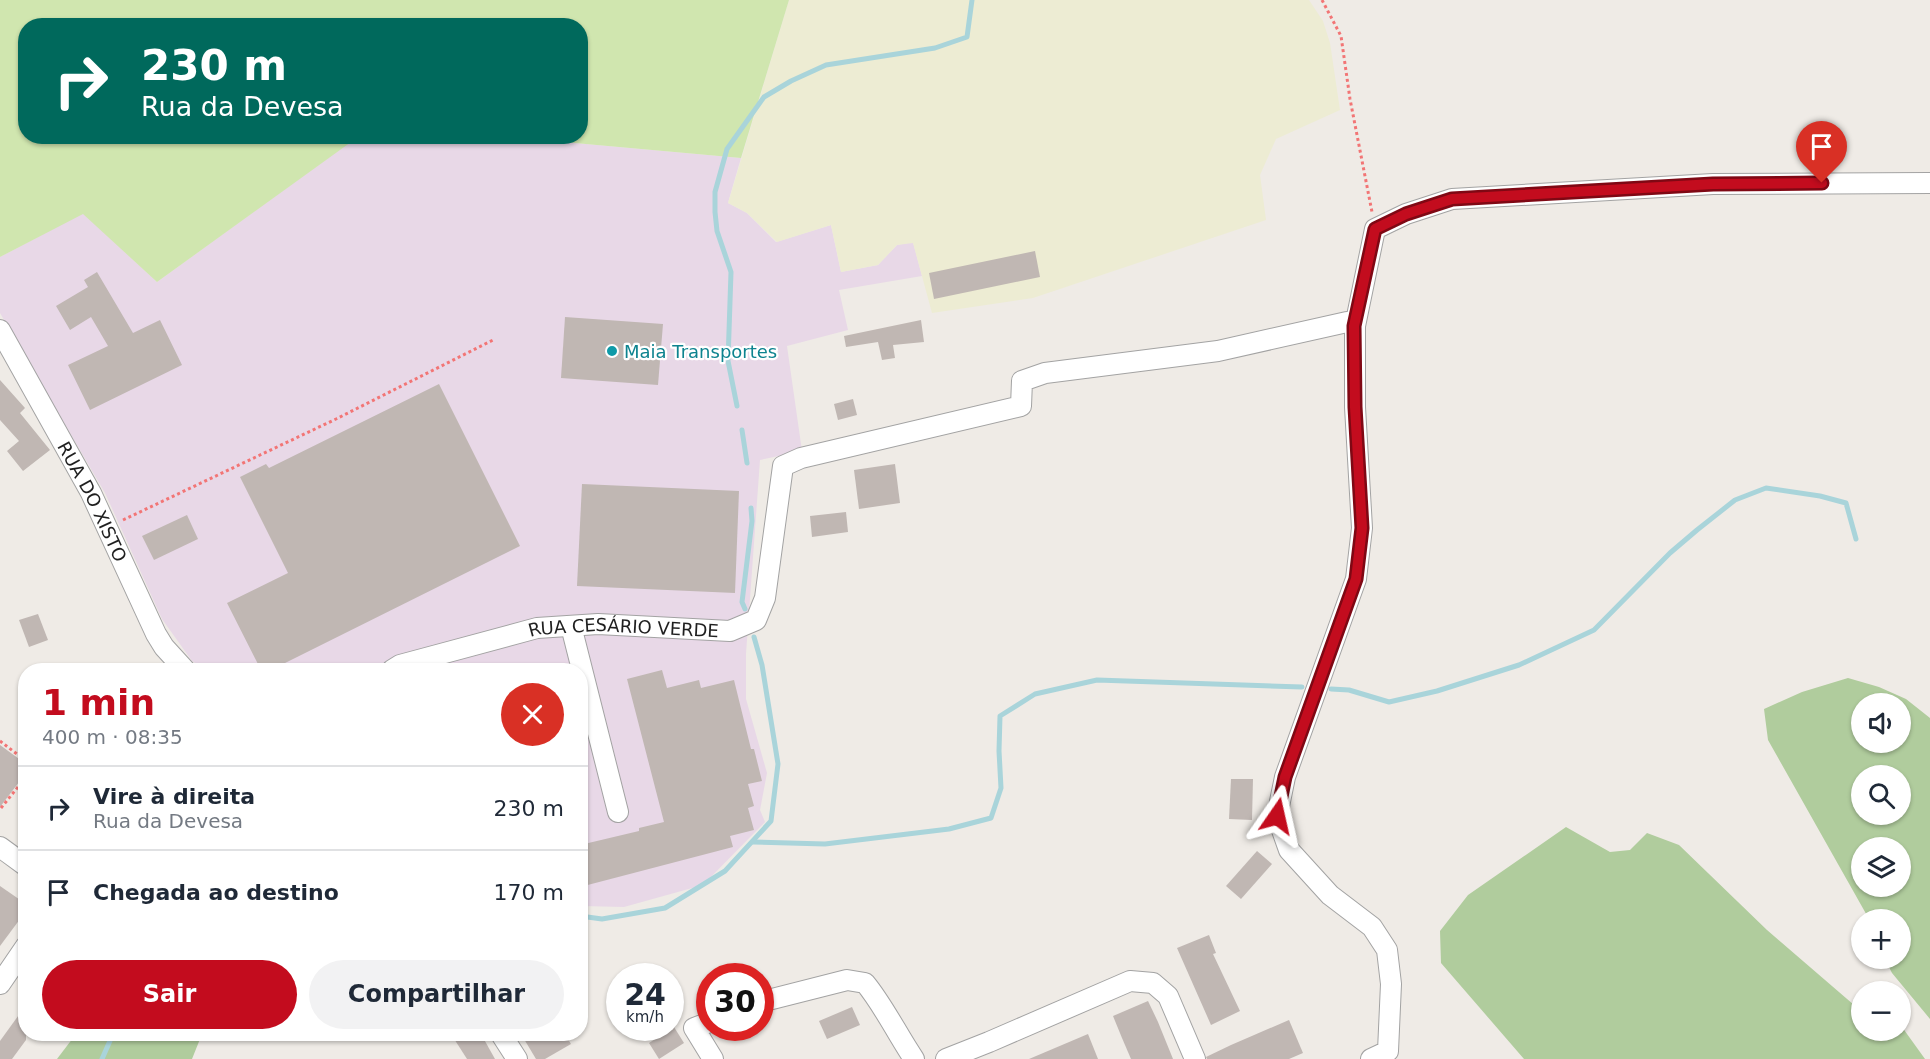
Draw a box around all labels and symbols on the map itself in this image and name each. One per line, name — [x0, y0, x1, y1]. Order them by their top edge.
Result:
pin — [1796, 121, 1847, 183]
place label: Maia Transportes — [624, 341, 777, 362]
marker: Maia Transportes — [605, 344, 619, 358]
street label: RUA DO XISTO — [54, 438, 132, 565]
street label: RUA CESÁRIO VERDE — [526, 613, 719, 641]
position arrow — [1245, 784, 1309, 848]
speed limit sign: 30 — [696, 963, 774, 1041]

